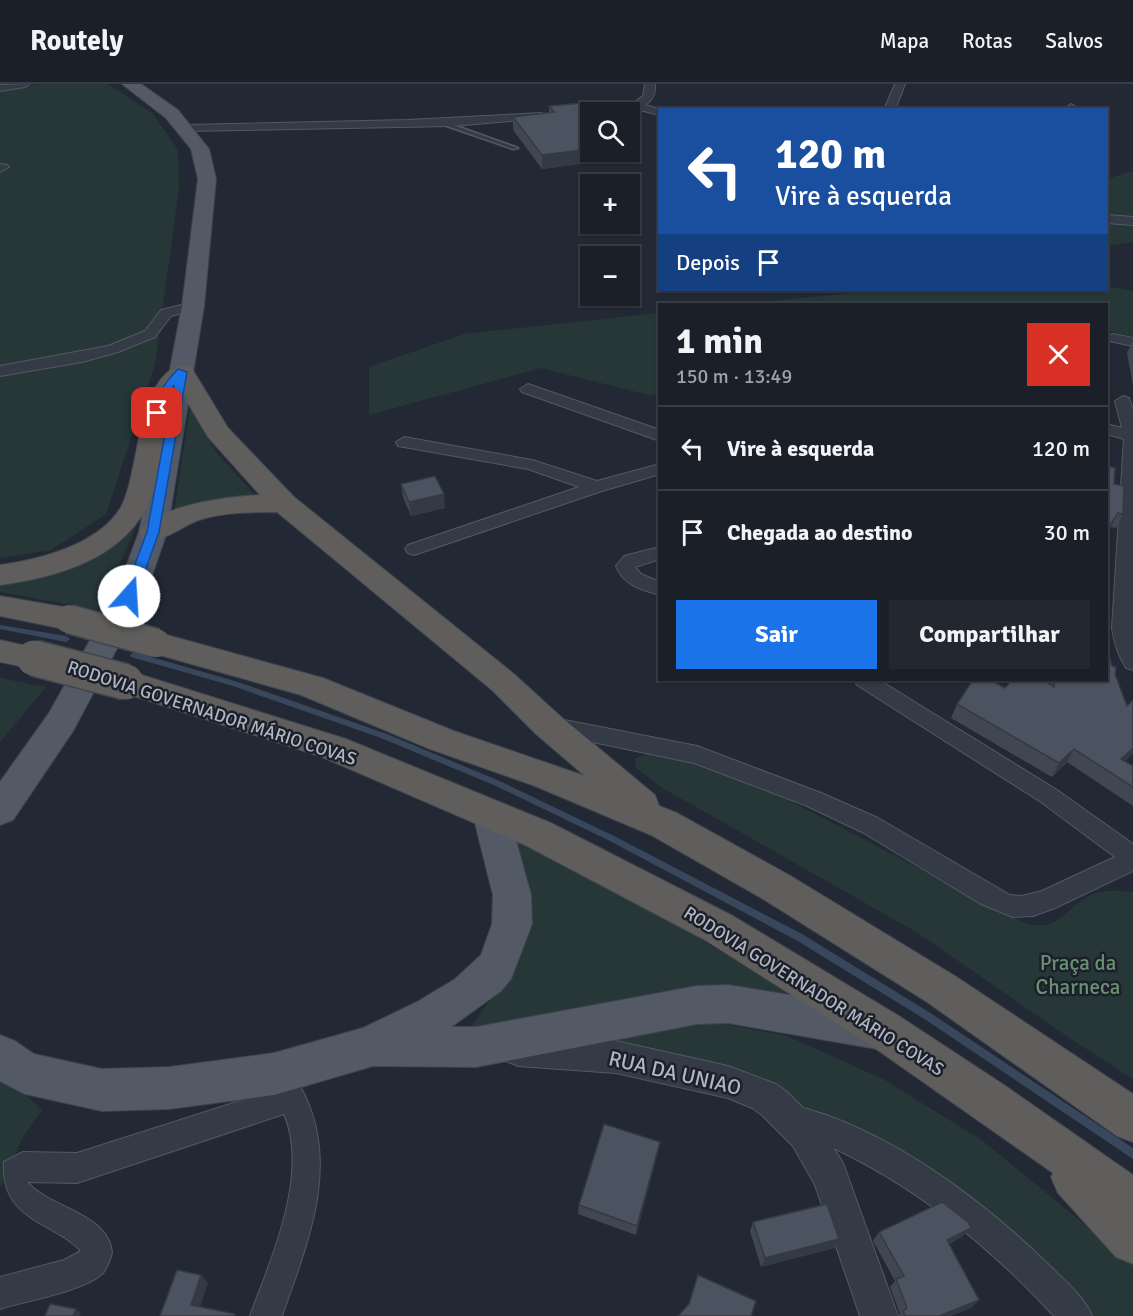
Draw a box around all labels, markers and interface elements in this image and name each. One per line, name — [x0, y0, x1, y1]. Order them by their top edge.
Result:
text: Routely — [30, 24, 123, 58]
text: Mapa — [880, 28, 929, 54]
text: Rotas — [962, 28, 1012, 54]
text: Salvos — [1045, 28, 1103, 54]
map controls — [580, 102, 640, 306]
button: search — [580, 102, 640, 162]
text: 120 m — [775, 129, 886, 180]
icon: left — [676, 132, 754, 210]
button: + — [580, 174, 640, 234]
text: Vire à esquerda — [775, 180, 952, 213]
button: − — [580, 246, 640, 306]
icon: arrive — [752, 246, 785, 279]
text: Depois — [676, 249, 740, 276]
text: 1 min — [676, 319, 763, 364]
button: close — [1027, 323, 1090, 386]
text: 150 m · 13:49 — [676, 364, 792, 389]
pin — [131, 387, 182, 438]
icon: arrive — [140, 396, 173, 429]
icon: left — [676, 432, 709, 465]
text: Vire à esquerda — [727, 435, 874, 462]
text: 120 m — [1032, 435, 1090, 462]
icon: arrive — [676, 516, 709, 549]
text: Chegada ao destino — [727, 519, 913, 546]
text: 30 m — [1044, 519, 1090, 546]
position arrow — [97, 564, 161, 628]
button: Sair — [676, 600, 877, 669]
button: Compartilhar — [889, 600, 1090, 669]
street label: RODOVIA GOVERNADOR MÁRIO COVAS — [65, 656, 359, 770]
street label: RODOVIA GOVERNADOR MÁRIO COVAS — [680, 902, 948, 1080]
park label: Praça da Charneca — [1036, 950, 1121, 1000]
street label: RUA DA UNIAO — [606, 1045, 744, 1101]

